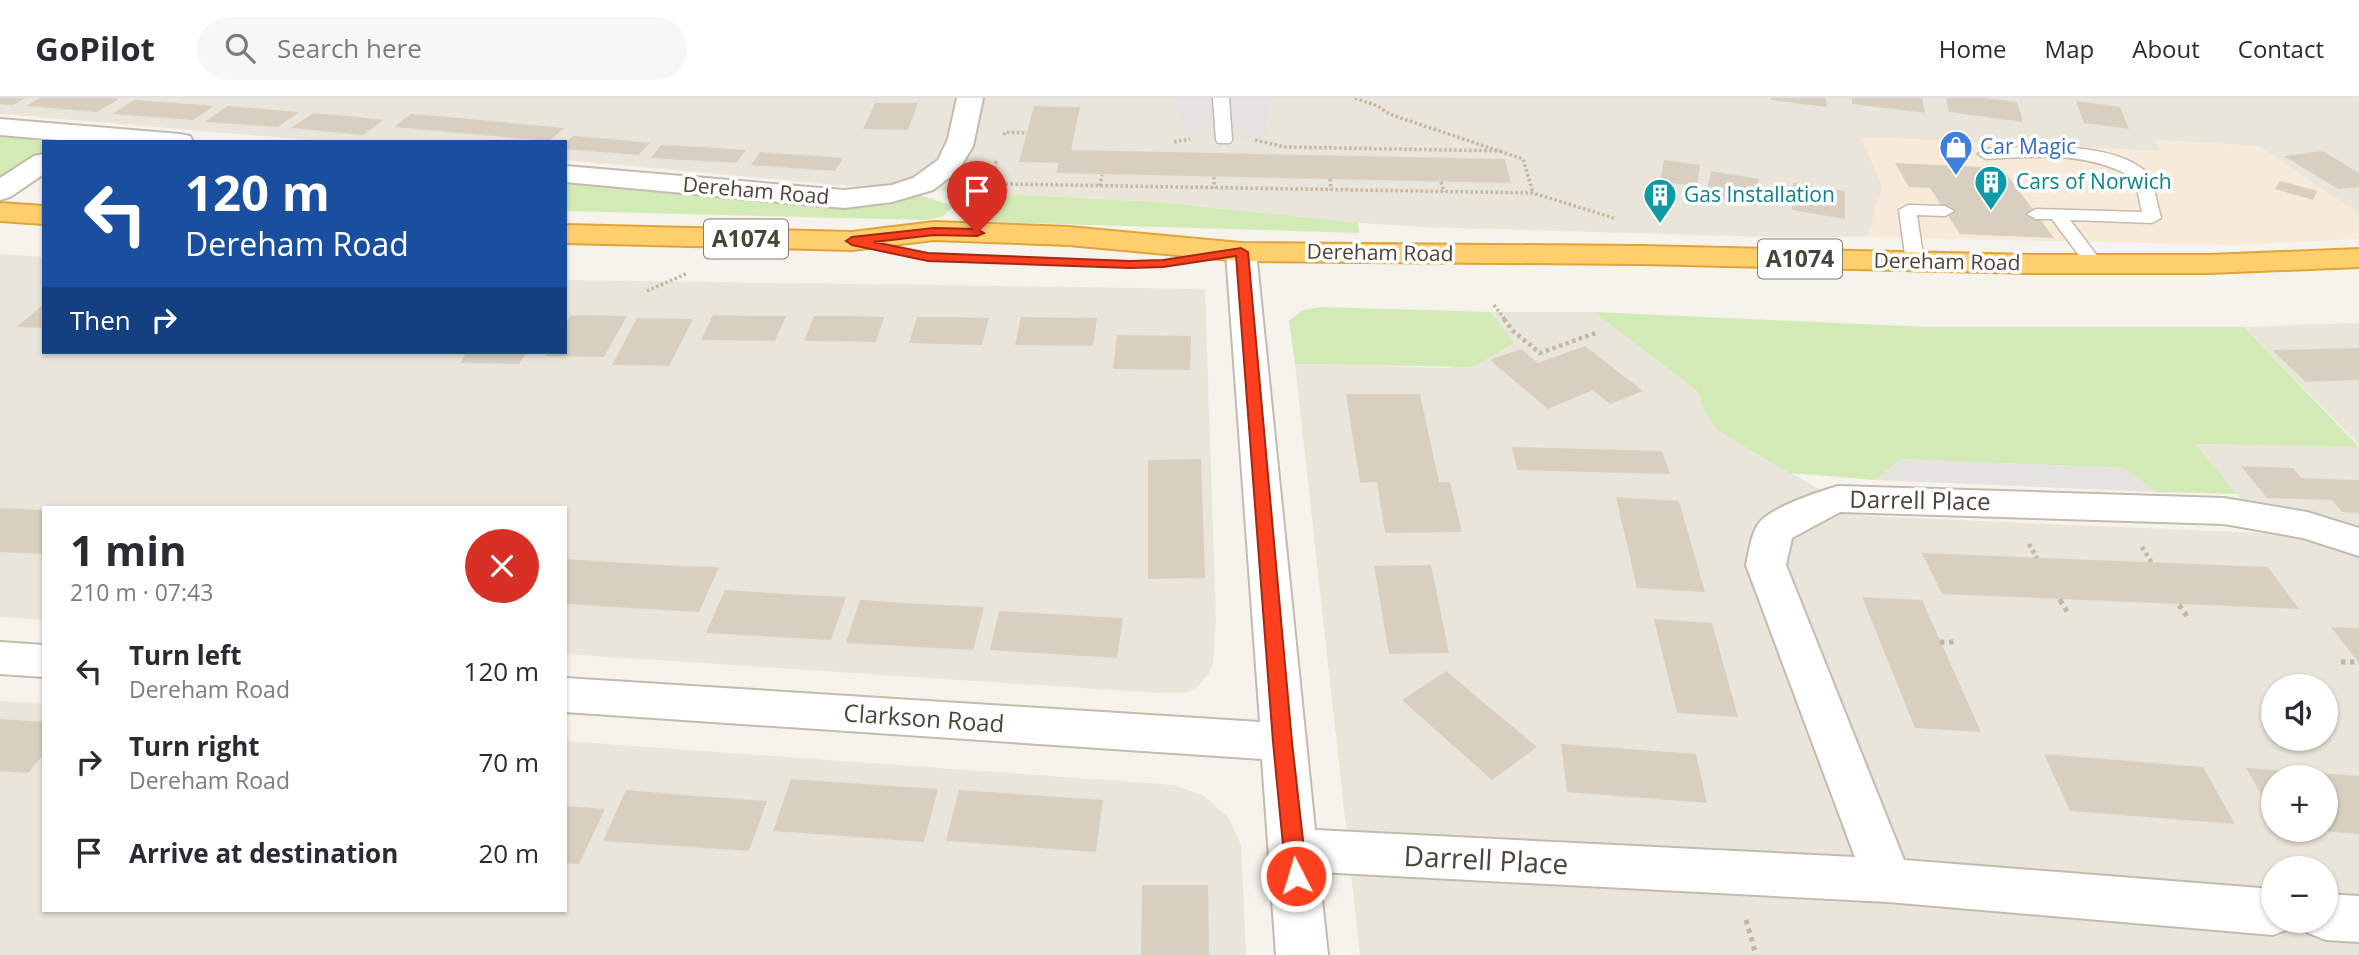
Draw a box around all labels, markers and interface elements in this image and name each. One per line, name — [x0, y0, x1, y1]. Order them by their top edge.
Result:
search box — [197, 17, 687, 80]
text: GoPilot — [35, 26, 155, 71]
icon: search — [221, 29, 259, 67]
text: Search here — [277, 30, 422, 66]
text: Home — [1939, 32, 2007, 65]
text: Map — [2045, 32, 2094, 65]
text: About — [2132, 32, 2200, 65]
text: Contact — [2238, 32, 2324, 65]
shop icon: Car Magic — [1937, 128, 1975, 177]
place label: Car Magic — [1980, 132, 2076, 160]
text: 120 m — [185, 159, 330, 225]
pin — [947, 161, 1007, 233]
building icon: Cars of Norwich — [1972, 163, 2010, 212]
place label: Cars of Norwich — [2016, 167, 2172, 195]
icon: left — [70, 168, 161, 259]
street label: Dereham Road — [682, 170, 831, 210]
icon: arrive — [958, 172, 996, 210]
building icon: Gas Installation — [1641, 176, 1679, 225]
place label: Gas Installation — [1684, 180, 1835, 208]
road number: A1074 — [704, 220, 788, 258]
text: Dereham Road — [185, 222, 409, 265]
street label: Dereham Road — [1306, 237, 1454, 267]
road number: A1074 — [1758, 240, 1842, 278]
street label: Dereham Road — [1873, 246, 2021, 276]
icon: right — [145, 301, 183, 339]
text: Then — [70, 302, 131, 338]
street label: Darrell Place — [1849, 482, 1991, 517]
text: 1 min — [70, 521, 187, 578]
button: close — [465, 529, 539, 603]
text: 210 m · 07:43 — [70, 576, 213, 608]
text: Turn left — [129, 637, 241, 673]
icon: left — [70, 652, 108, 690]
text: 120 m — [464, 653, 539, 689]
text: Dereham Road — [129, 673, 290, 705]
map controls — [2261, 674, 2338, 933]
button: sound — [2261, 674, 2338, 751]
street label: Clarkson Road — [843, 695, 1006, 740]
text: Turn right — [129, 728, 260, 764]
icon: right — [70, 743, 108, 781]
text: 70 m — [478, 744, 539, 780]
text: Dereham Road — [129, 764, 290, 796]
button: + — [2261, 765, 2338, 842]
icon: arrive — [70, 834, 108, 872]
text: Arrive at destination — [129, 835, 398, 871]
text: 20 m — [478, 835, 539, 871]
street label: Darrell Place — [1403, 836, 1569, 882]
position arrow — [1259, 839, 1333, 913]
button: − — [2261, 856, 2338, 933]

